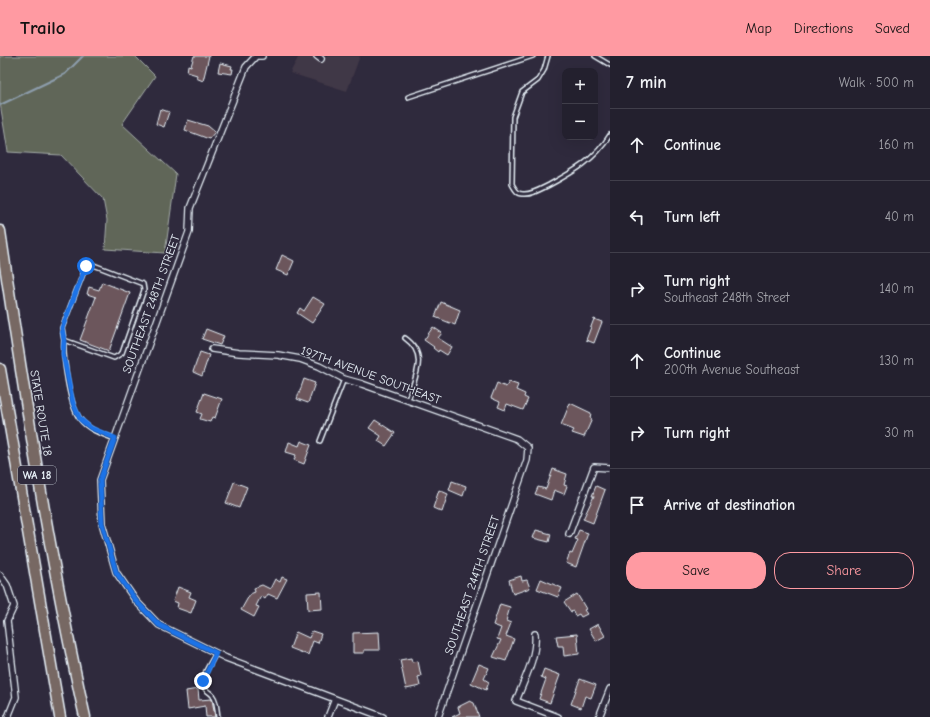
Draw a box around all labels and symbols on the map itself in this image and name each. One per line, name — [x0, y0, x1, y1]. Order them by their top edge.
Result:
street label: SOUTHEAST 248TH STREET — [119, 232, 183, 375]
route start — [77, 257, 95, 275]
street label: 197TH AVENUE SOUTHEAST — [299, 343, 444, 407]
street label: STATE ROUTE 18 — [27, 369, 55, 457]
road number: WA 18 — [18, 466, 56, 484]
street label: SOUTHEAST 244TH STREET — [442, 513, 503, 656]
route end — [194, 672, 212, 690]

